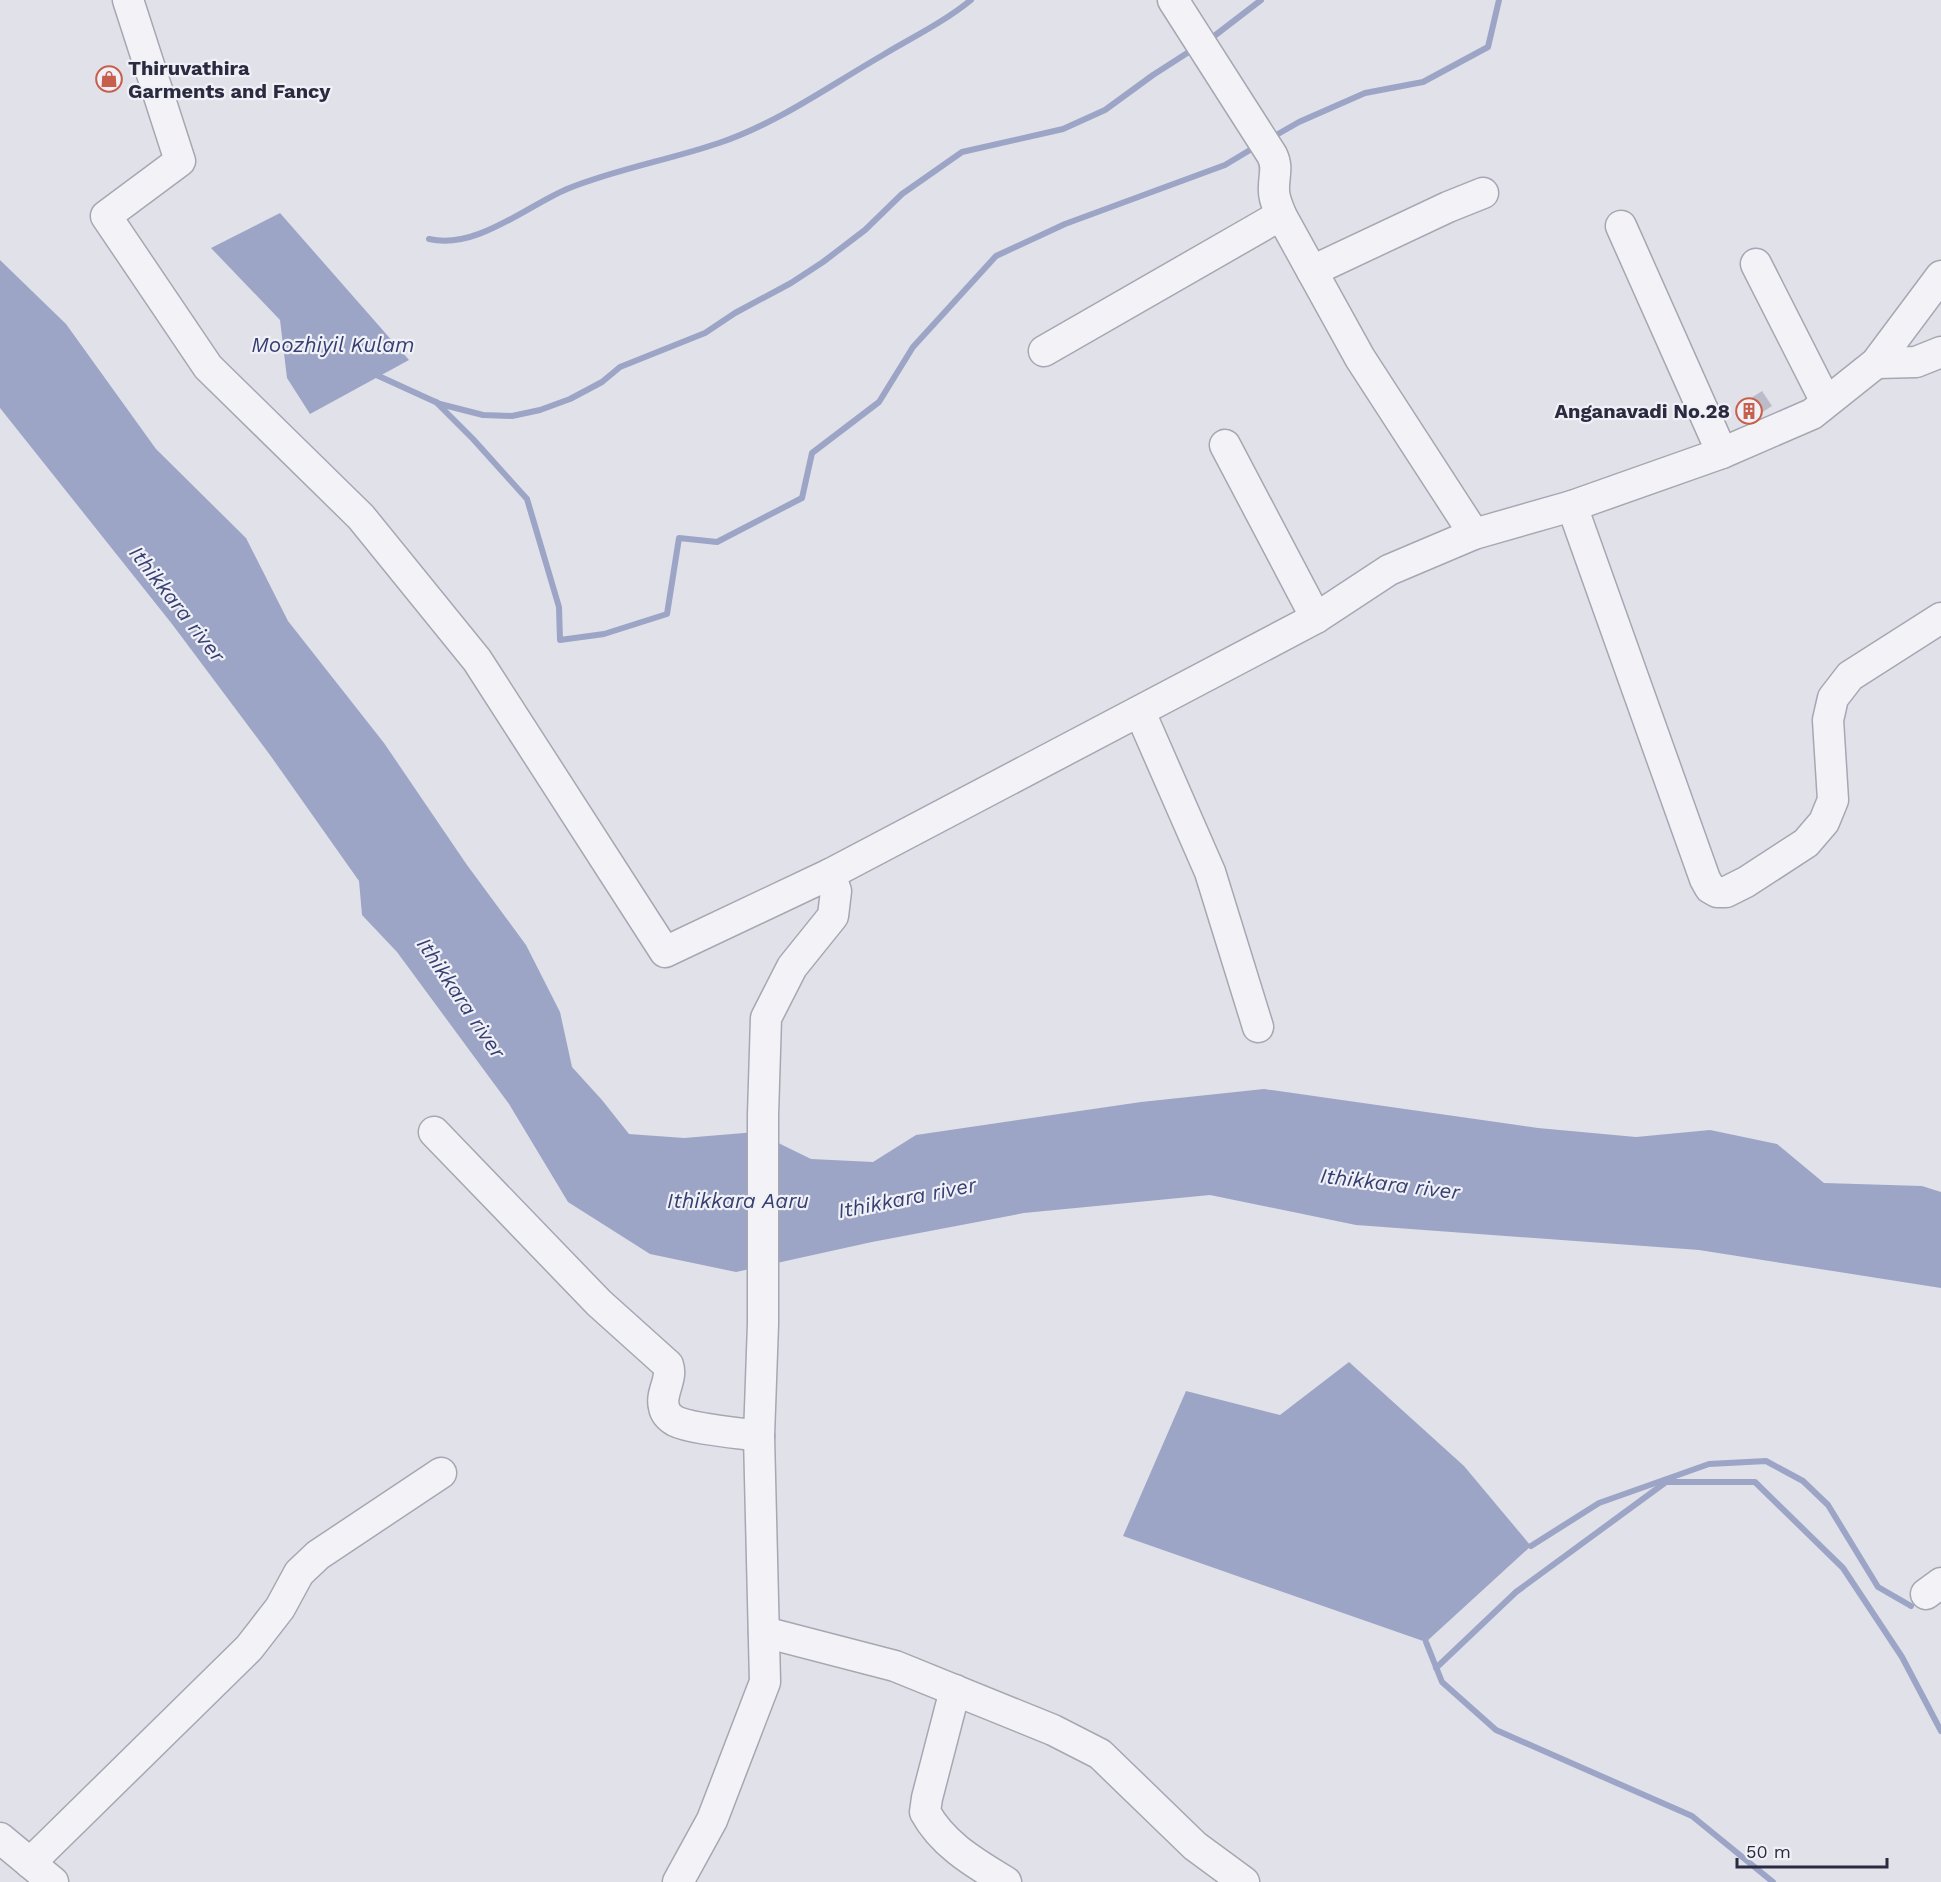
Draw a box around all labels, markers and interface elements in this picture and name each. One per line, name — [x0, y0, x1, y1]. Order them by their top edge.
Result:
place label: Thiruvathira Garments and Fancy — [128, 56, 331, 103]
shop icon: Thiruvathira Garments and Fancy — [94, 64, 124, 94]
water label: Moozhiyil Kulam — [251, 332, 415, 357]
building icon: Anganavadi No.28 — [1734, 396, 1764, 426]
place label: Anganavadi No.28 — [1554, 399, 1730, 423]
water label: Ithikkara river — [124, 541, 231, 667]
water label: Ithikkara river — [412, 933, 511, 1064]
water label: Ithikkara river — [1319, 1163, 1462, 1205]
water label: Ithikkara river — [836, 1172, 979, 1223]
water label: Ithikkara Aaru — [667, 1188, 809, 1213]
scale bar — [1737, 1831, 1887, 1869]
text: 50 m — [1746, 1841, 1791, 1862]

